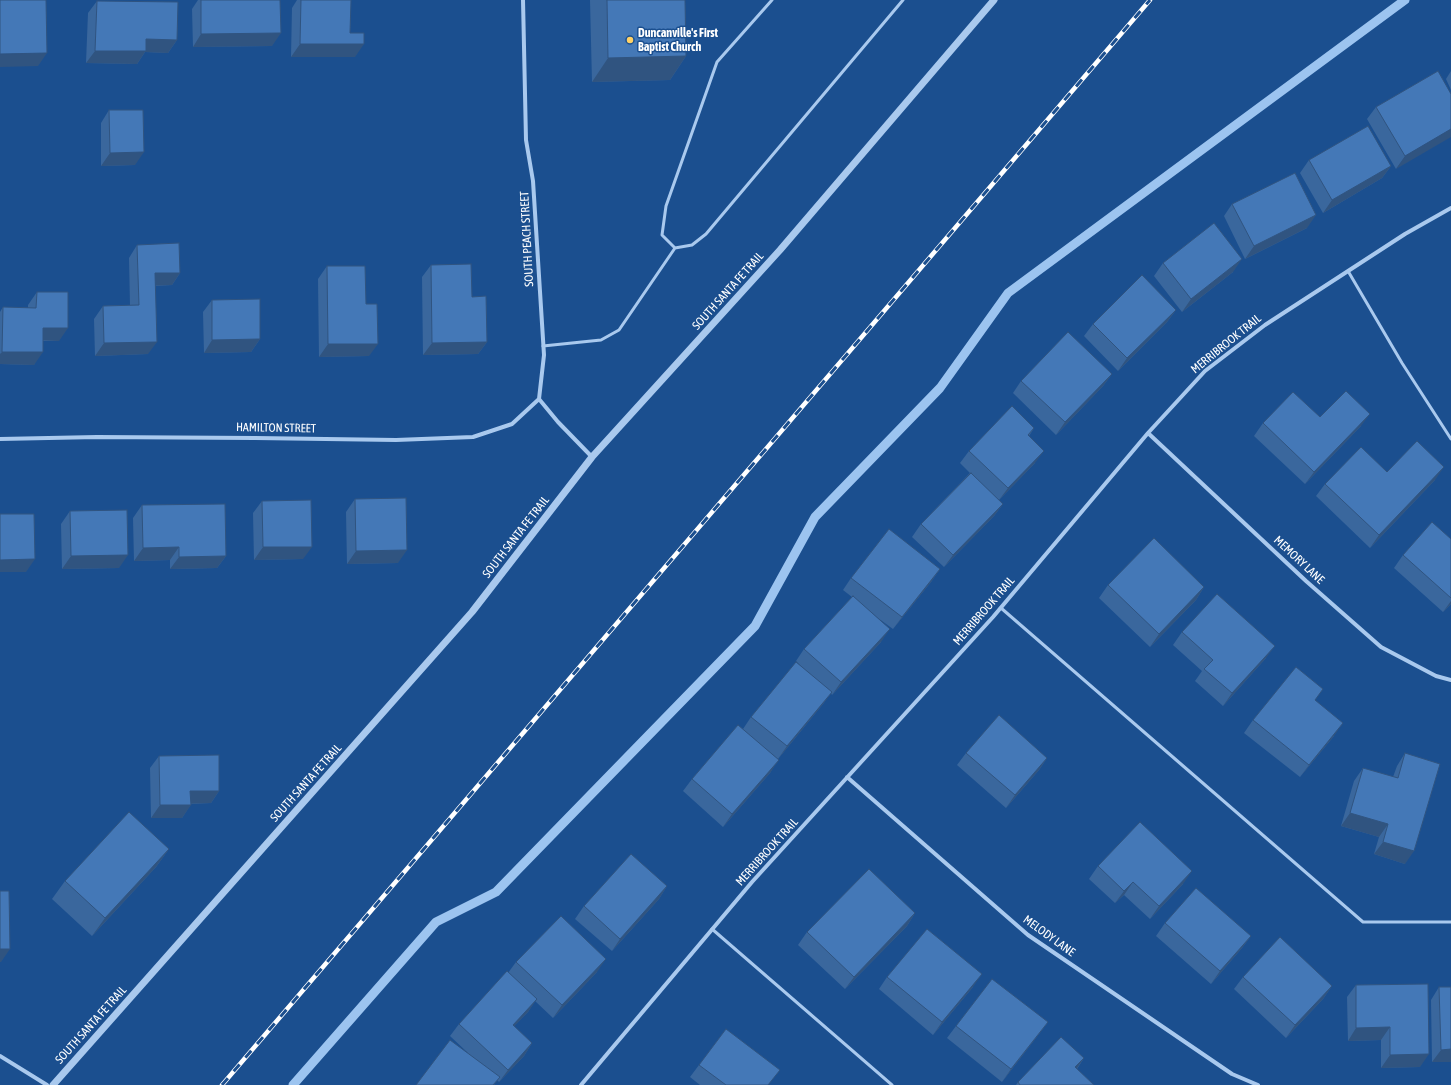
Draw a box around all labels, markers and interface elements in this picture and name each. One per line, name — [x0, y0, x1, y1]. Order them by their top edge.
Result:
place label: Duncanville's First Baptist Church — [638, 26, 718, 54]
marker: Duncanville's First Baptist Church — [625, 35, 635, 45]
street label: SOUTH PEACH STREET — [517, 191, 537, 287]
street label: SOUTH SANTA FE TRAIL — [689, 249, 767, 333]
street label: MERRIBROOK TRAIL — [1188, 311, 1264, 377]
street label: HAMILTON STREET — [236, 420, 316, 436]
street label: SOUTH SANTA FE TRAIL — [480, 493, 552, 581]
street label: MEMORY LANE — [1271, 533, 1327, 587]
street label: MERRIBROOK TRAIL — [950, 574, 1018, 648]
street label: SOUTH SANTA FE TRAIL — [267, 741, 345, 825]
street label: MERRIBROOK TRAIL — [733, 815, 801, 889]
street label: MELODY LANE — [1020, 912, 1078, 960]
street label: SOUTH SANTA FE TRAIL — [52, 983, 130, 1067]

